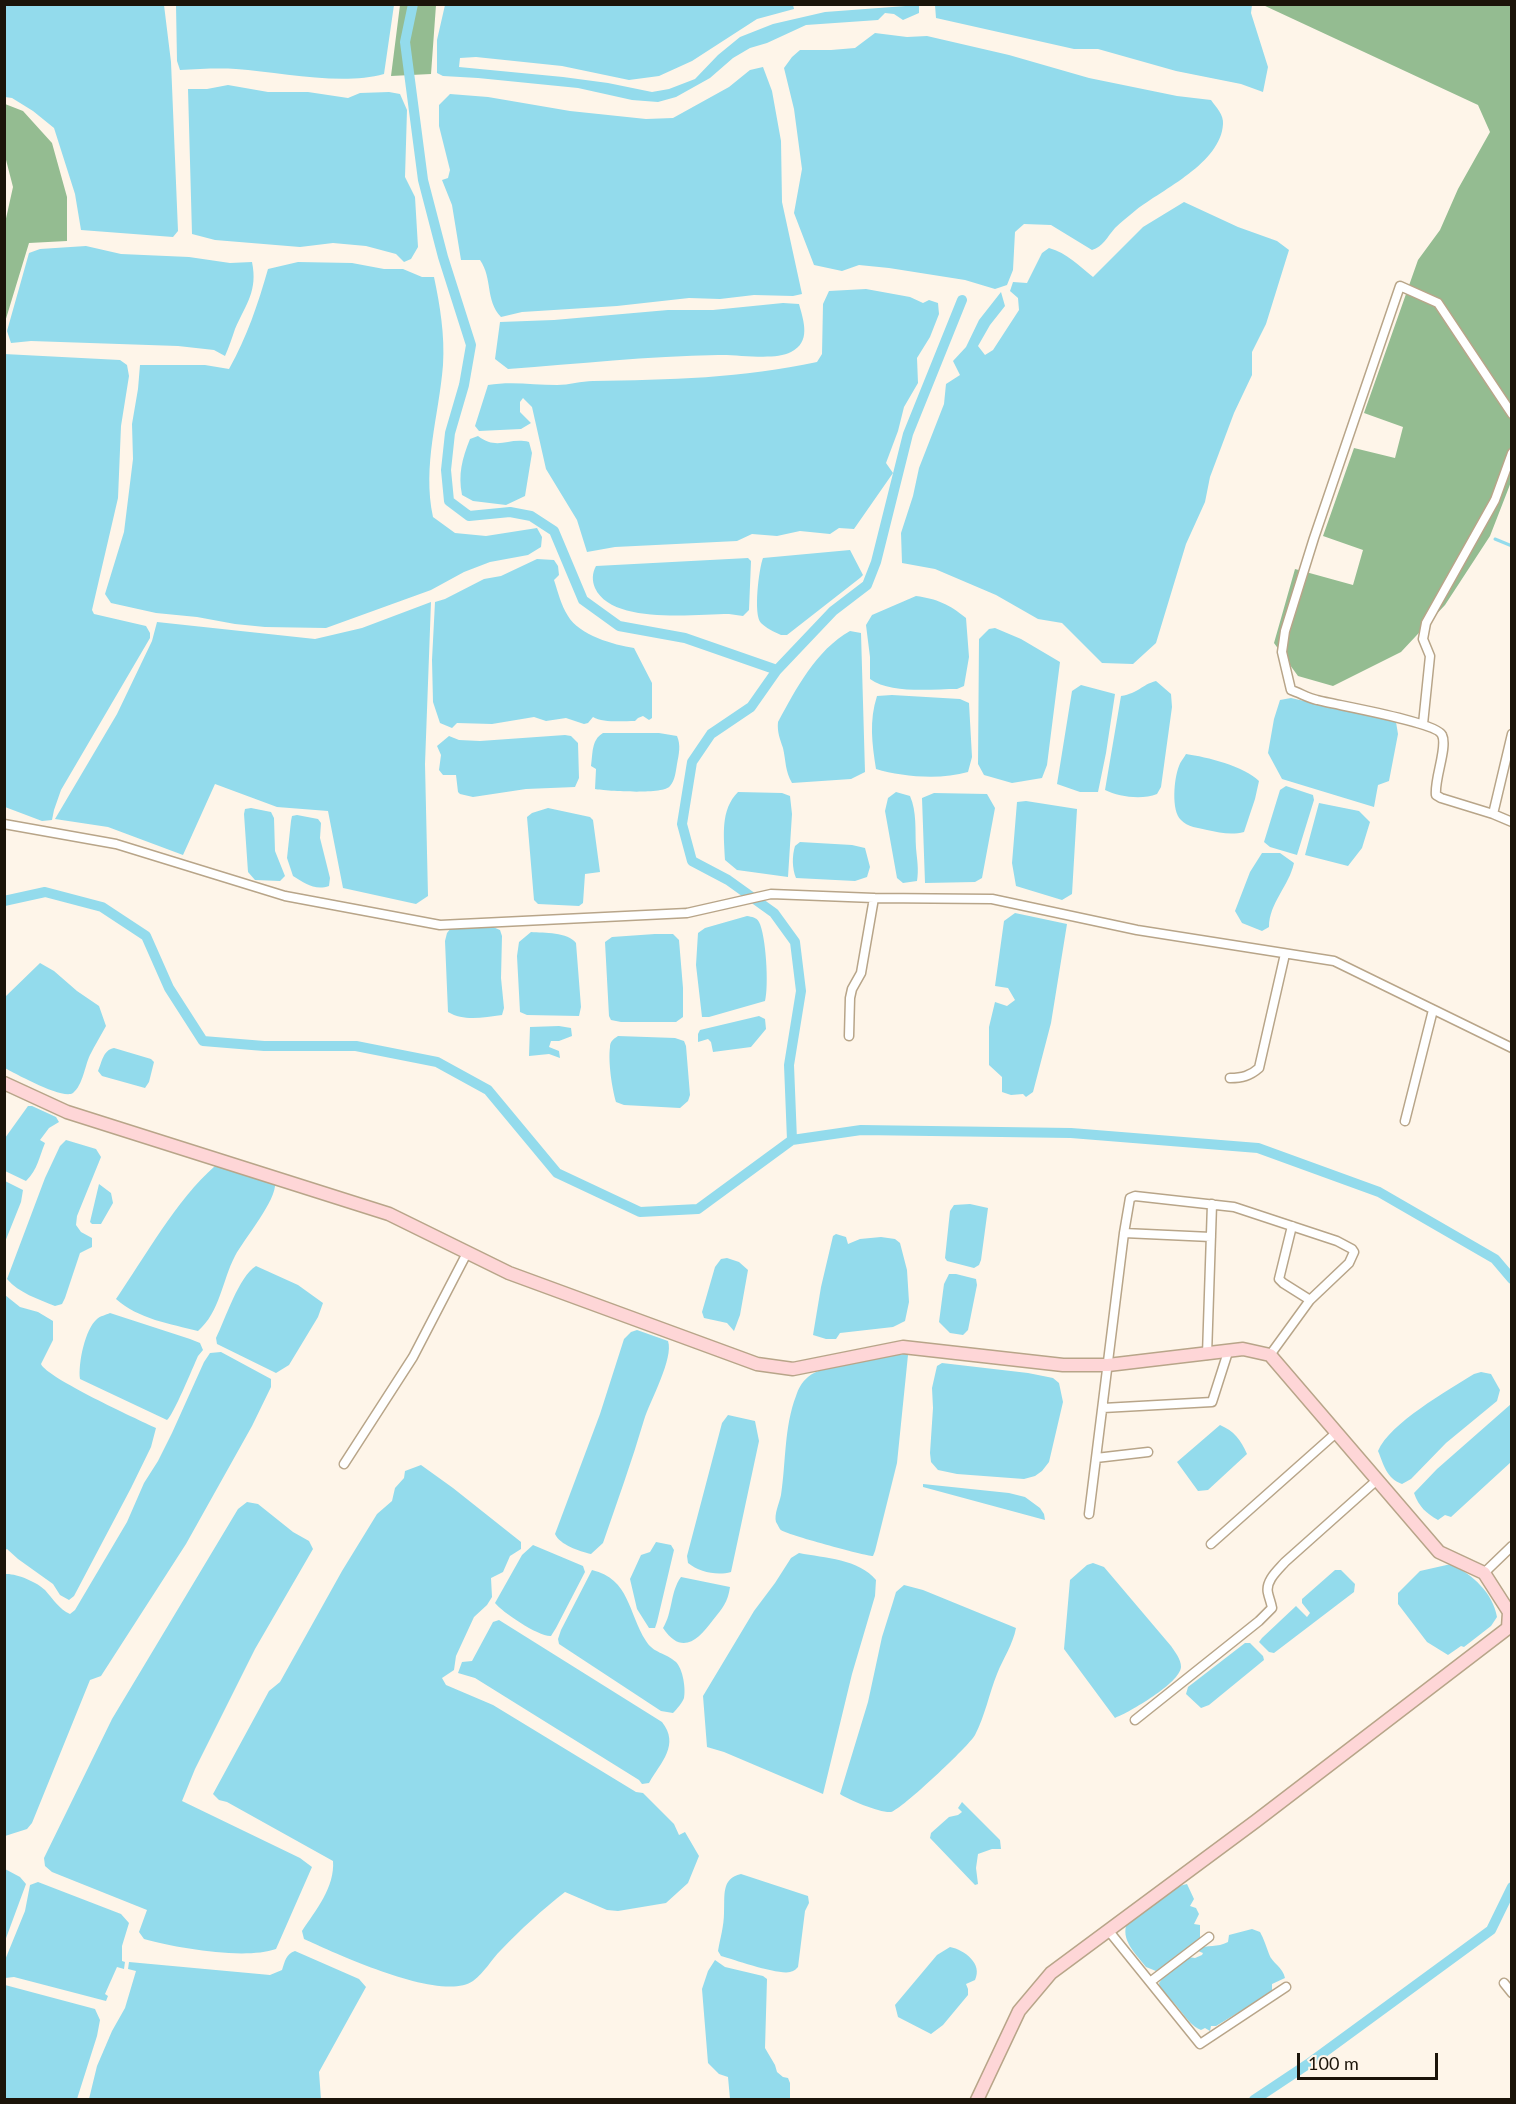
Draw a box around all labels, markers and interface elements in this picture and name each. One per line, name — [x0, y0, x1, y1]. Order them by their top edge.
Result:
scale bar — [1300, 2041, 1441, 2079]
text: 100 m — [1308, 2052, 1359, 2074]

